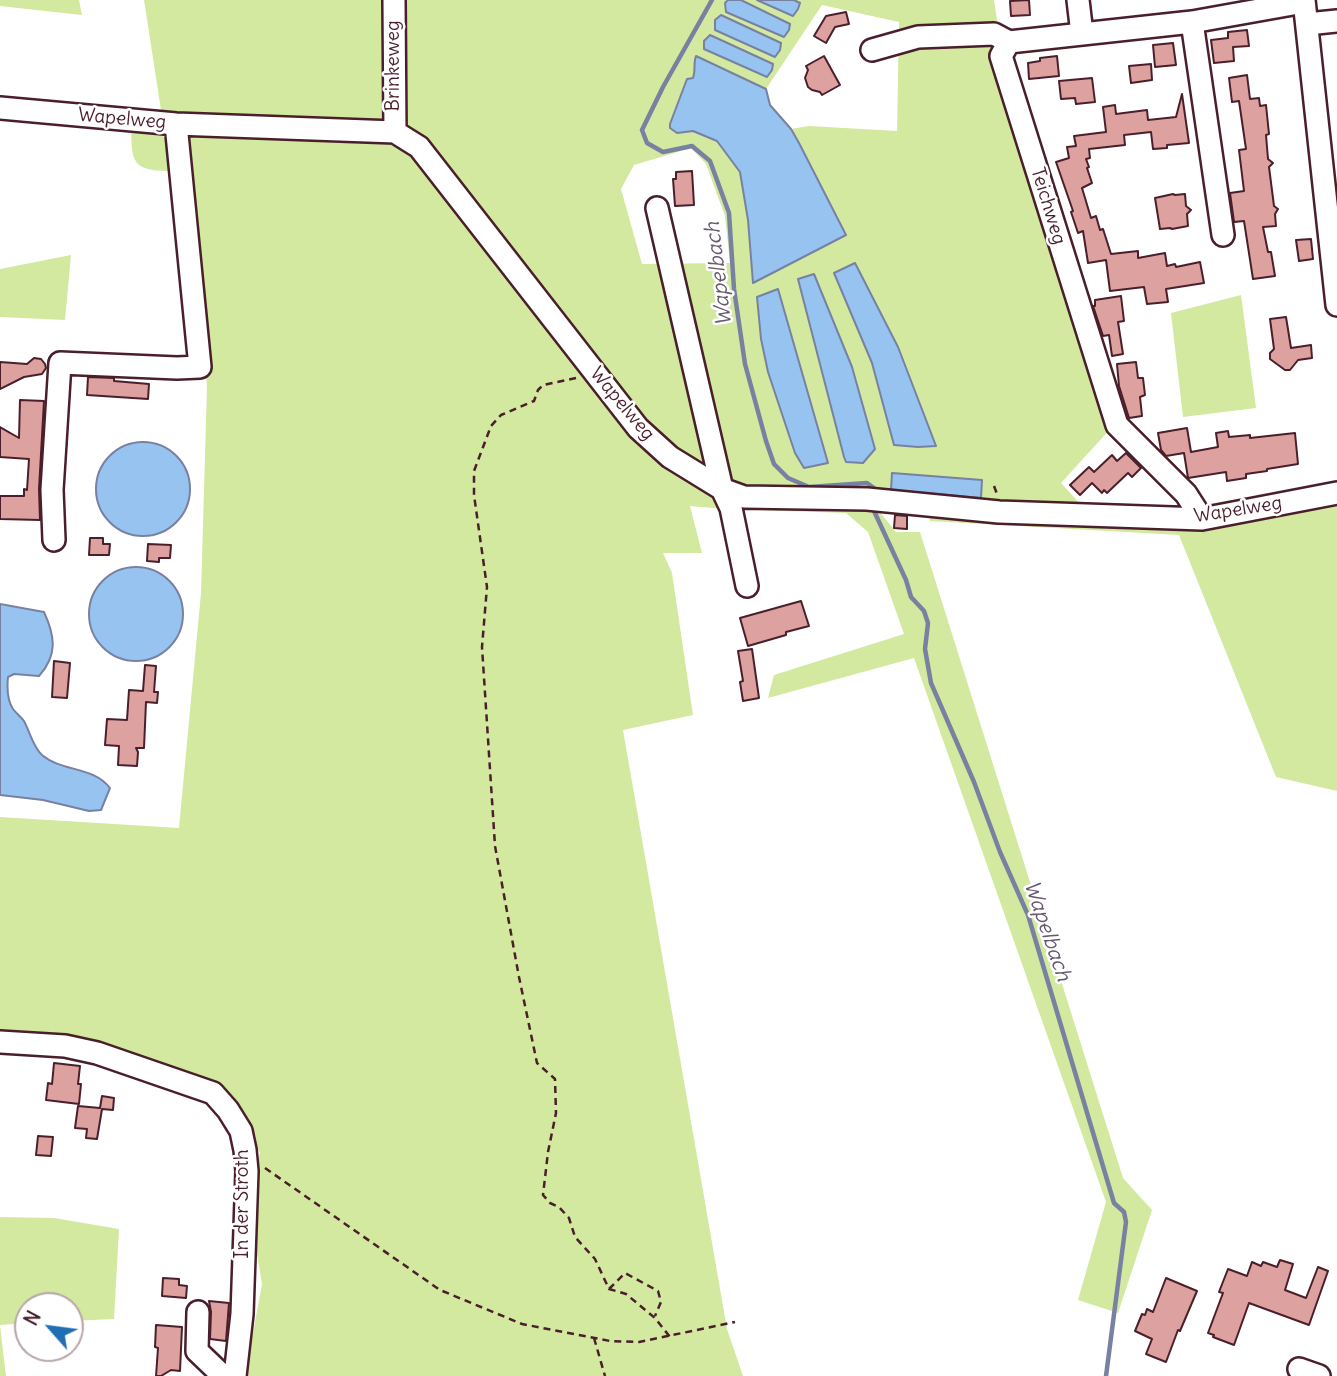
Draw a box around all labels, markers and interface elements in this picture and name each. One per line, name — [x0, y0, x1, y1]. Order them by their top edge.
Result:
street label: Brinkeweg — [383, 20, 405, 112]
street label: Wapelweg — [77, 104, 167, 134]
street label: Teichweg — [1025, 165, 1071, 247]
water label: Wapelbach — [700, 221, 738, 327]
street label: Wapelweg — [585, 363, 659, 445]
street label: Wapelweg — [1192, 492, 1284, 528]
water label: Wapelbach — [1018, 877, 1076, 985]
street label: In der Stroth — [232, 1149, 254, 1259]
north arrow — [14, 1292, 84, 1362]
text: N — [19, 1307, 46, 1330]

